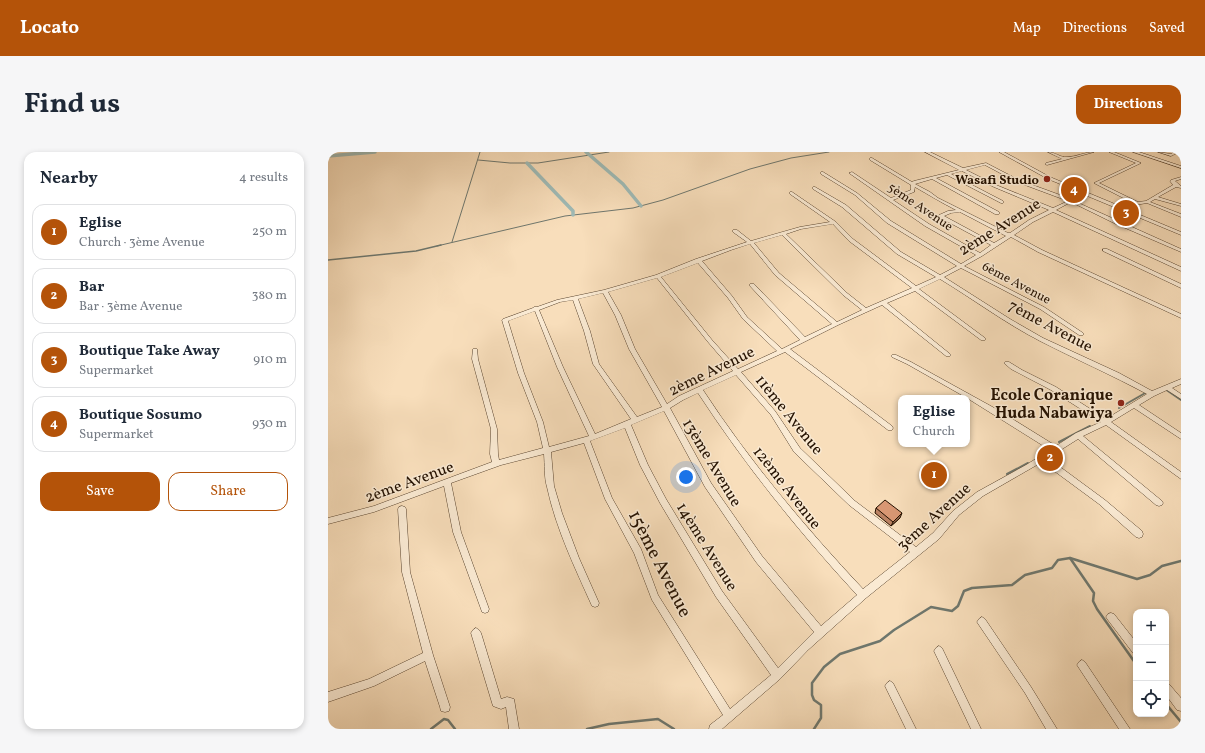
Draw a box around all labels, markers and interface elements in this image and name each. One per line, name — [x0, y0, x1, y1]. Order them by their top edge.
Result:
text: Locato — [20, 15, 79, 41]
text: Map — [1013, 19, 1041, 38]
text: Directions — [1063, 19, 1127, 38]
text: Saved — [1149, 19, 1185, 38]
text: Find us — [24, 85, 120, 124]
button: Directions — [1076, 85, 1181, 124]
text: Nearby — [40, 167, 98, 190]
text: 4 results — [239, 169, 288, 187]
place label: Wasafi Studio — [955, 172, 1039, 190]
marker: Wasafi Studio — [1042, 174, 1052, 184]
pin: 4 — [1061, 175, 1087, 205]
street label: 5ème Avenue — [884, 179, 956, 236]
street label: 2ème Avenue — [955, 194, 1046, 262]
pin: 3 — [1113, 198, 1139, 228]
text: Eglise — [79, 213, 122, 234]
text: 1 — [51, 223, 57, 241]
text: 250 m — [252, 223, 287, 241]
text: Church · 3ème Avenue — [79, 234, 205, 252]
street label: 6ème Avenue — [978, 258, 1054, 309]
text: Bar — [79, 277, 104, 298]
text: 2 — [51, 287, 57, 305]
text: 380 m — [252, 287, 287, 305]
street label: 7ème Avenue — [1004, 295, 1096, 358]
text: Bar · 3ème Avenue — [79, 298, 182, 316]
text: Boutique Take Away — [79, 341, 220, 362]
street label: 2ème Avenue — [665, 341, 759, 402]
text: 3 — [51, 351, 57, 369]
text: 910 m — [253, 351, 287, 369]
text: Supermarket — [79, 362, 154, 380]
street label: 11ème Avenue — [749, 371, 828, 460]
place label: Ecole Coranique Huda Nabawiya — [990, 385, 1113, 425]
popup — [898, 395, 970, 447]
marker: Ecole Coranique Huda Nabawiya — [1116, 398, 1126, 408]
text: Eglise — [913, 402, 955, 423]
text: Boutique Sosumo — [79, 405, 202, 426]
text: 4 — [50, 415, 58, 433]
text: 930 m — [252, 415, 287, 433]
street label: 13ème Avenue — [676, 415, 746, 511]
text: Church — [913, 423, 955, 441]
text: Supermarket — [79, 426, 154, 444]
street label: 12ème Avenue — [747, 442, 826, 534]
pin: 2 — [1037, 443, 1063, 473]
street label: 2ème Avenue — [362, 457, 457, 509]
pin: 1 — [921, 460, 947, 490]
your location — [676, 467, 696, 487]
button: Save — [40, 472, 160, 511]
button: Share — [168, 472, 288, 511]
street label: 3ème Avenue — [892, 478, 976, 557]
street label: 14ème Avenue — [670, 499, 742, 596]
street label: 15ème Avenue — [621, 506, 697, 622]
map controls — [1133, 609, 1169, 717]
button: + — [1133, 609, 1169, 645]
button: − — [1133, 645, 1169, 681]
button: locate — [1133, 681, 1169, 717]

